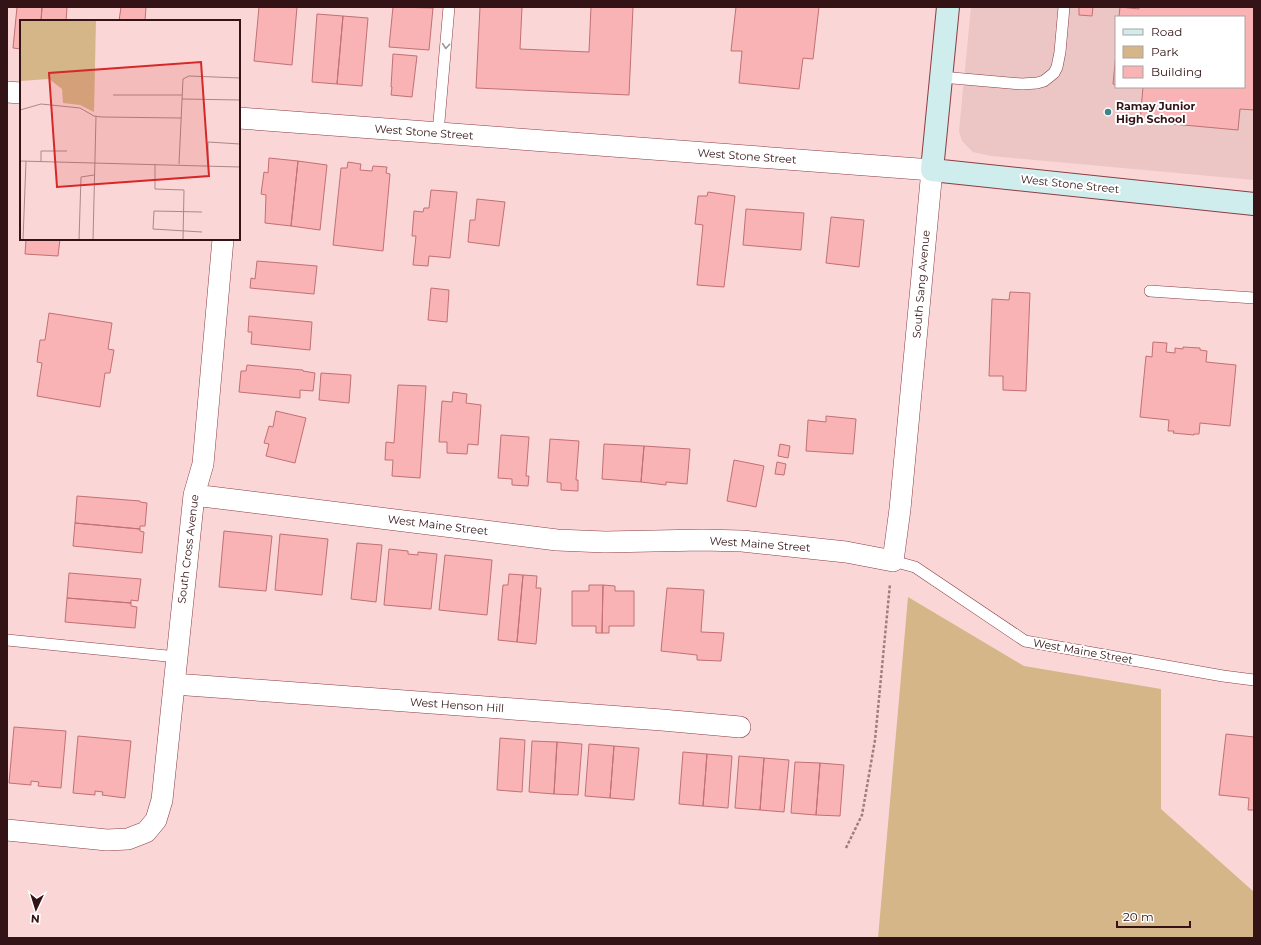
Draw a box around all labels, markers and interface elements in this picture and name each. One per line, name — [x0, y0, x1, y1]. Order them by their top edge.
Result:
legend — [1115, 16, 1245, 88]
inset map — [20, 20, 240, 240]
text: Road — [1151, 24, 1182, 39]
one-way arrow — [441, 43, 450, 49]
text: Park — [1151, 44, 1179, 59]
text: Building — [1151, 64, 1202, 79]
place label: Ramay Junior High School — [1116, 99, 1195, 126]
marker: Ramay Junior High School — [1103, 107, 1113, 117]
street label: West Stone Street — [374, 122, 474, 142]
street label: West Stone Street — [697, 146, 797, 166]
street label: West Stone Street — [1020, 172, 1121, 196]
street label: South Sang Avenue — [909, 229, 933, 339]
street label: South Cross Avenue — [174, 493, 202, 604]
street label: West Maine Street — [387, 512, 490, 538]
street label: West Maine Street — [709, 533, 811, 555]
street label: West Maine Street — [1032, 635, 1135, 667]
street label: West Henson Hill — [409, 695, 505, 715]
north arrow — [16, 889, 56, 929]
scale bar — [1117, 903, 1190, 929]
text: 20 m — [1123, 909, 1154, 924]
text: N — [30, 912, 40, 926]

